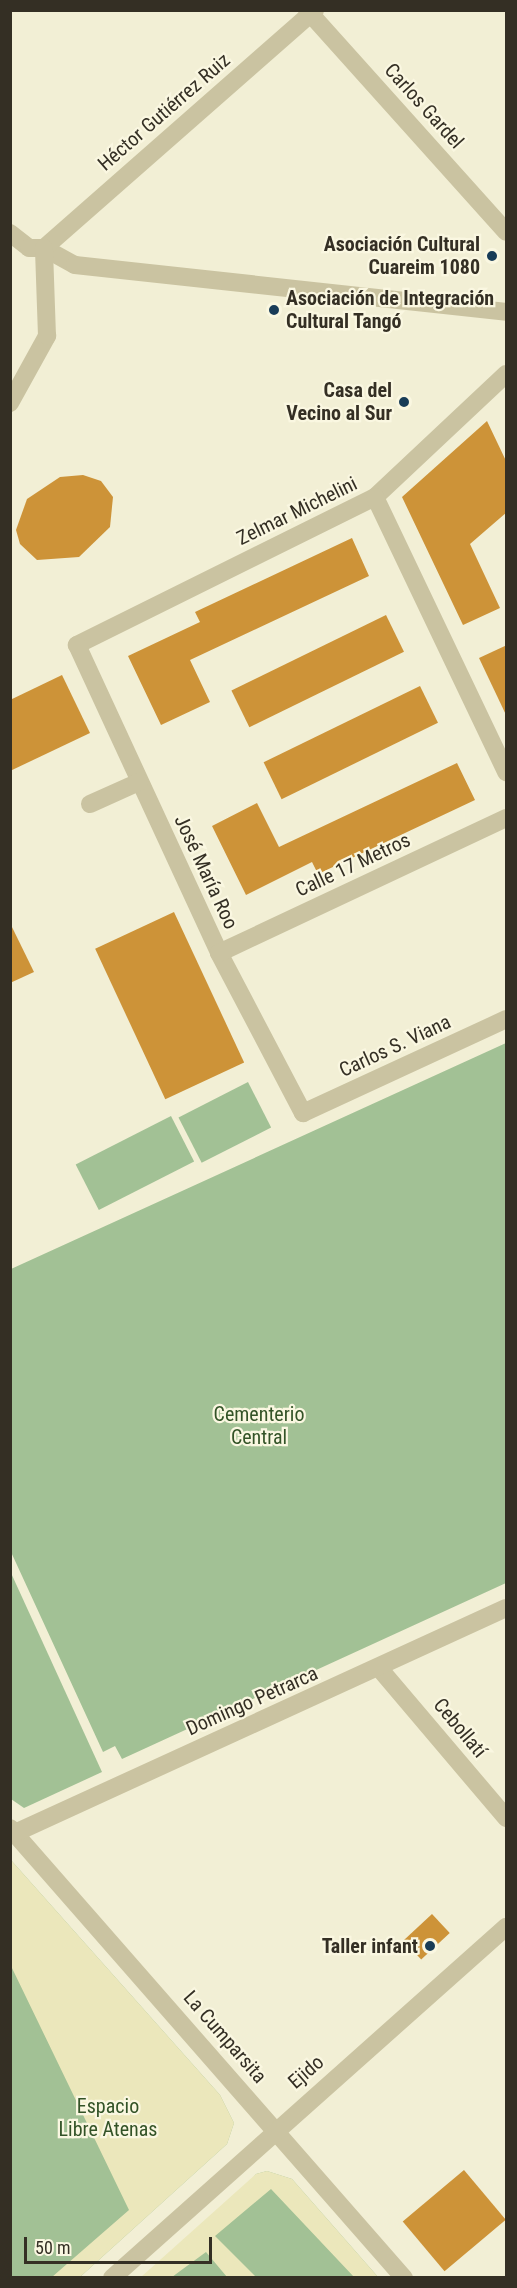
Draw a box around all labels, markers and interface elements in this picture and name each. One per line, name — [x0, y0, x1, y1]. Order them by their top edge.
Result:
street label: Héctor Gutiérrez Ruiz — [93, 48, 235, 176]
street label: Carlos Gardel — [379, 58, 469, 154]
place label: Asociación Cultural Cuareim 1080 — [324, 232, 480, 279]
marker: Asociación Cultural Cuareim 1080 — [485, 249, 499, 263]
place label: Asociación de Integración Cultural Tangó — [286, 286, 494, 333]
marker: Asociación de Integración Cultural Tangó — [267, 303, 281, 317]
place label: Casa del Vecino al Sur — [286, 378, 392, 425]
marker: Casa del Vecino al Sur — [397, 395, 411, 409]
street label: Zelmar Michelini — [233, 472, 361, 550]
street label: José María Roo — [169, 811, 243, 933]
street label: Calle 17 Metros — [292, 828, 414, 902]
street label: Carlos S. Viana — [335, 1010, 455, 1082]
park label: Cementerio Central — [214, 1402, 304, 1449]
street label: Domingo Petrarca — [182, 1661, 322, 1741]
street label: Cebollatí — [428, 1693, 492, 1763]
place label: Taller infant — [322, 1934, 418, 1958]
marker: Taller infant — [423, 1939, 437, 1953]
street label: La Cumparsita — [178, 1986, 272, 2088]
street label: Ejido — [283, 2050, 329, 2094]
park label: Espacio Libre Atenas — [59, 2094, 157, 2141]
scale bar — [27, 2225, 214, 2263]
text: 50 m — [35, 2237, 70, 2258]

